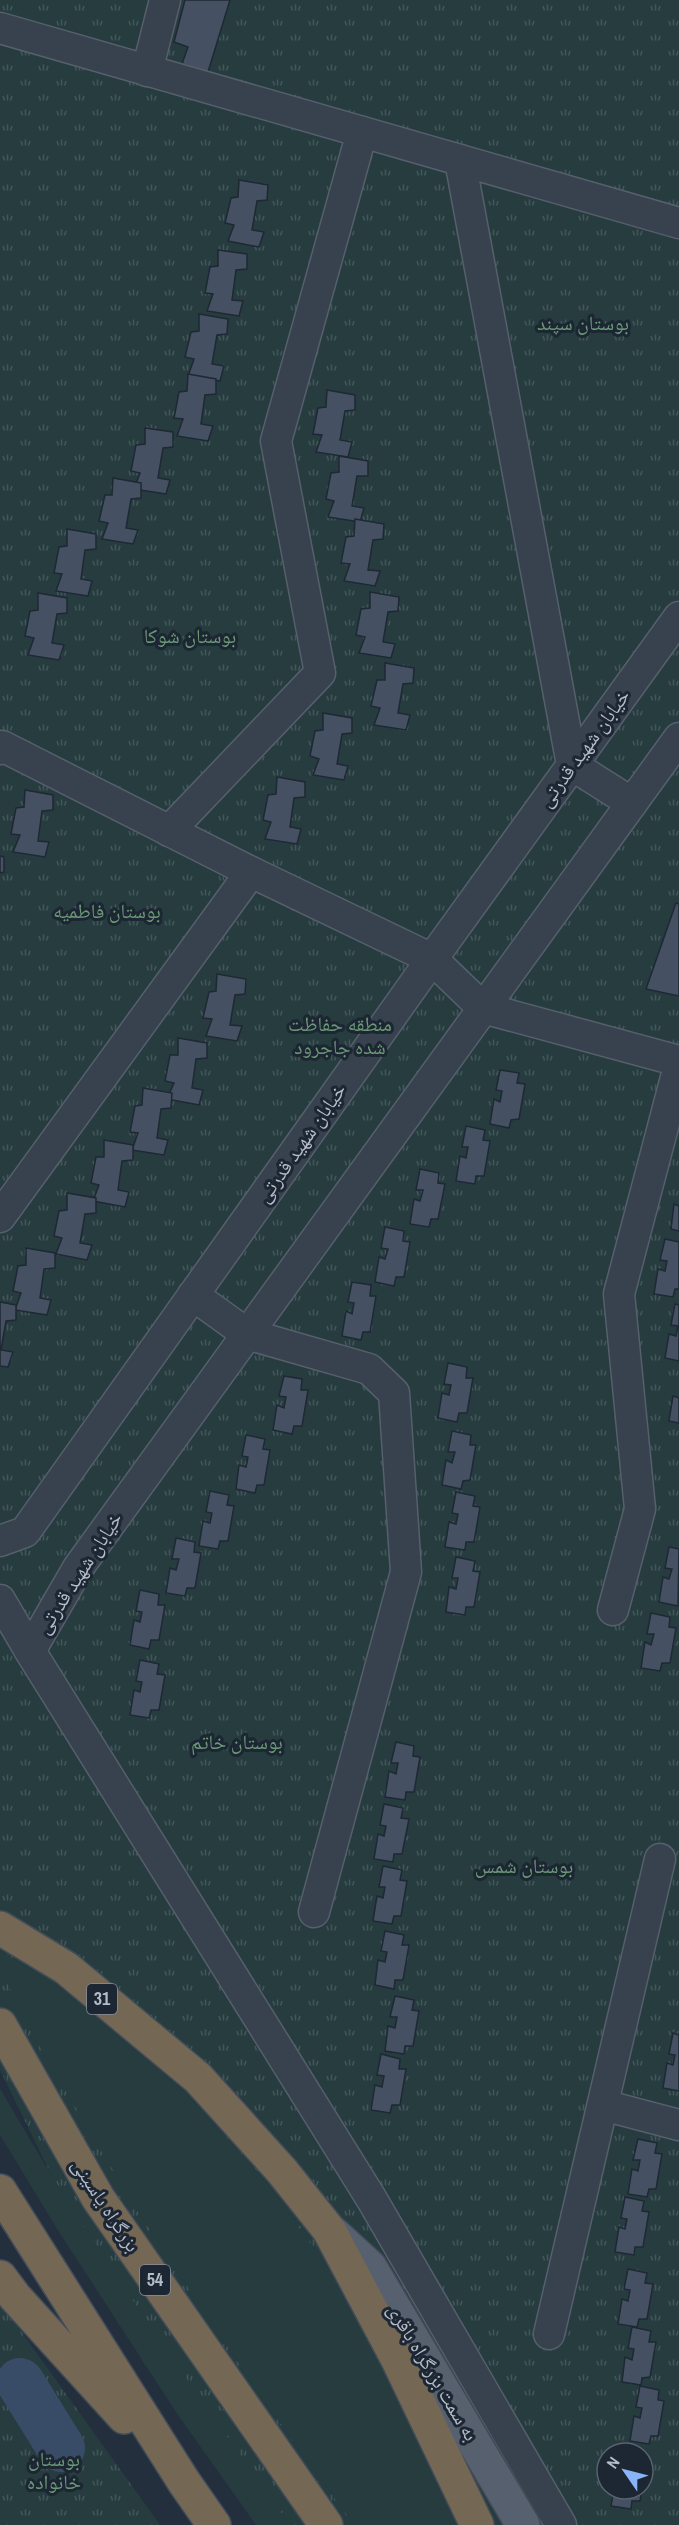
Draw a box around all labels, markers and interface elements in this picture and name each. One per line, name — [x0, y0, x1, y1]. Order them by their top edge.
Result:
park label: بوستان سپند — [537, 309, 629, 336]
park label: بوستان شوکا — [144, 622, 236, 649]
street label: خیابان شهید قدرتی — [532, 683, 636, 812]
park label: بوستان فاطمیه — [53, 897, 161, 924]
park label: منطقه حفاظت شده جاجرود — [288, 1010, 392, 1060]
street label: خیابان شهید قدرتی — [249, 1077, 352, 1208]
street label: خیابان شهید قدرتی — [29, 1506, 128, 1639]
park label: بوستان خاتم — [191, 1728, 283, 1756]
park label: بوستان شمس — [475, 1852, 573, 1879]
road number: 31 — [87, 1984, 117, 2014]
street label: بزرگراه یاسینی — [66, 2152, 147, 2257]
road number: 54 — [140, 2265, 170, 2295]
street label: به سمت بزرگراه باقری — [382, 2298, 485, 2446]
north arrow — [595, 2441, 655, 2501]
park label: بوستان خانواده — [27, 2445, 81, 2495]
text: N — [601, 2452, 624, 2473]

